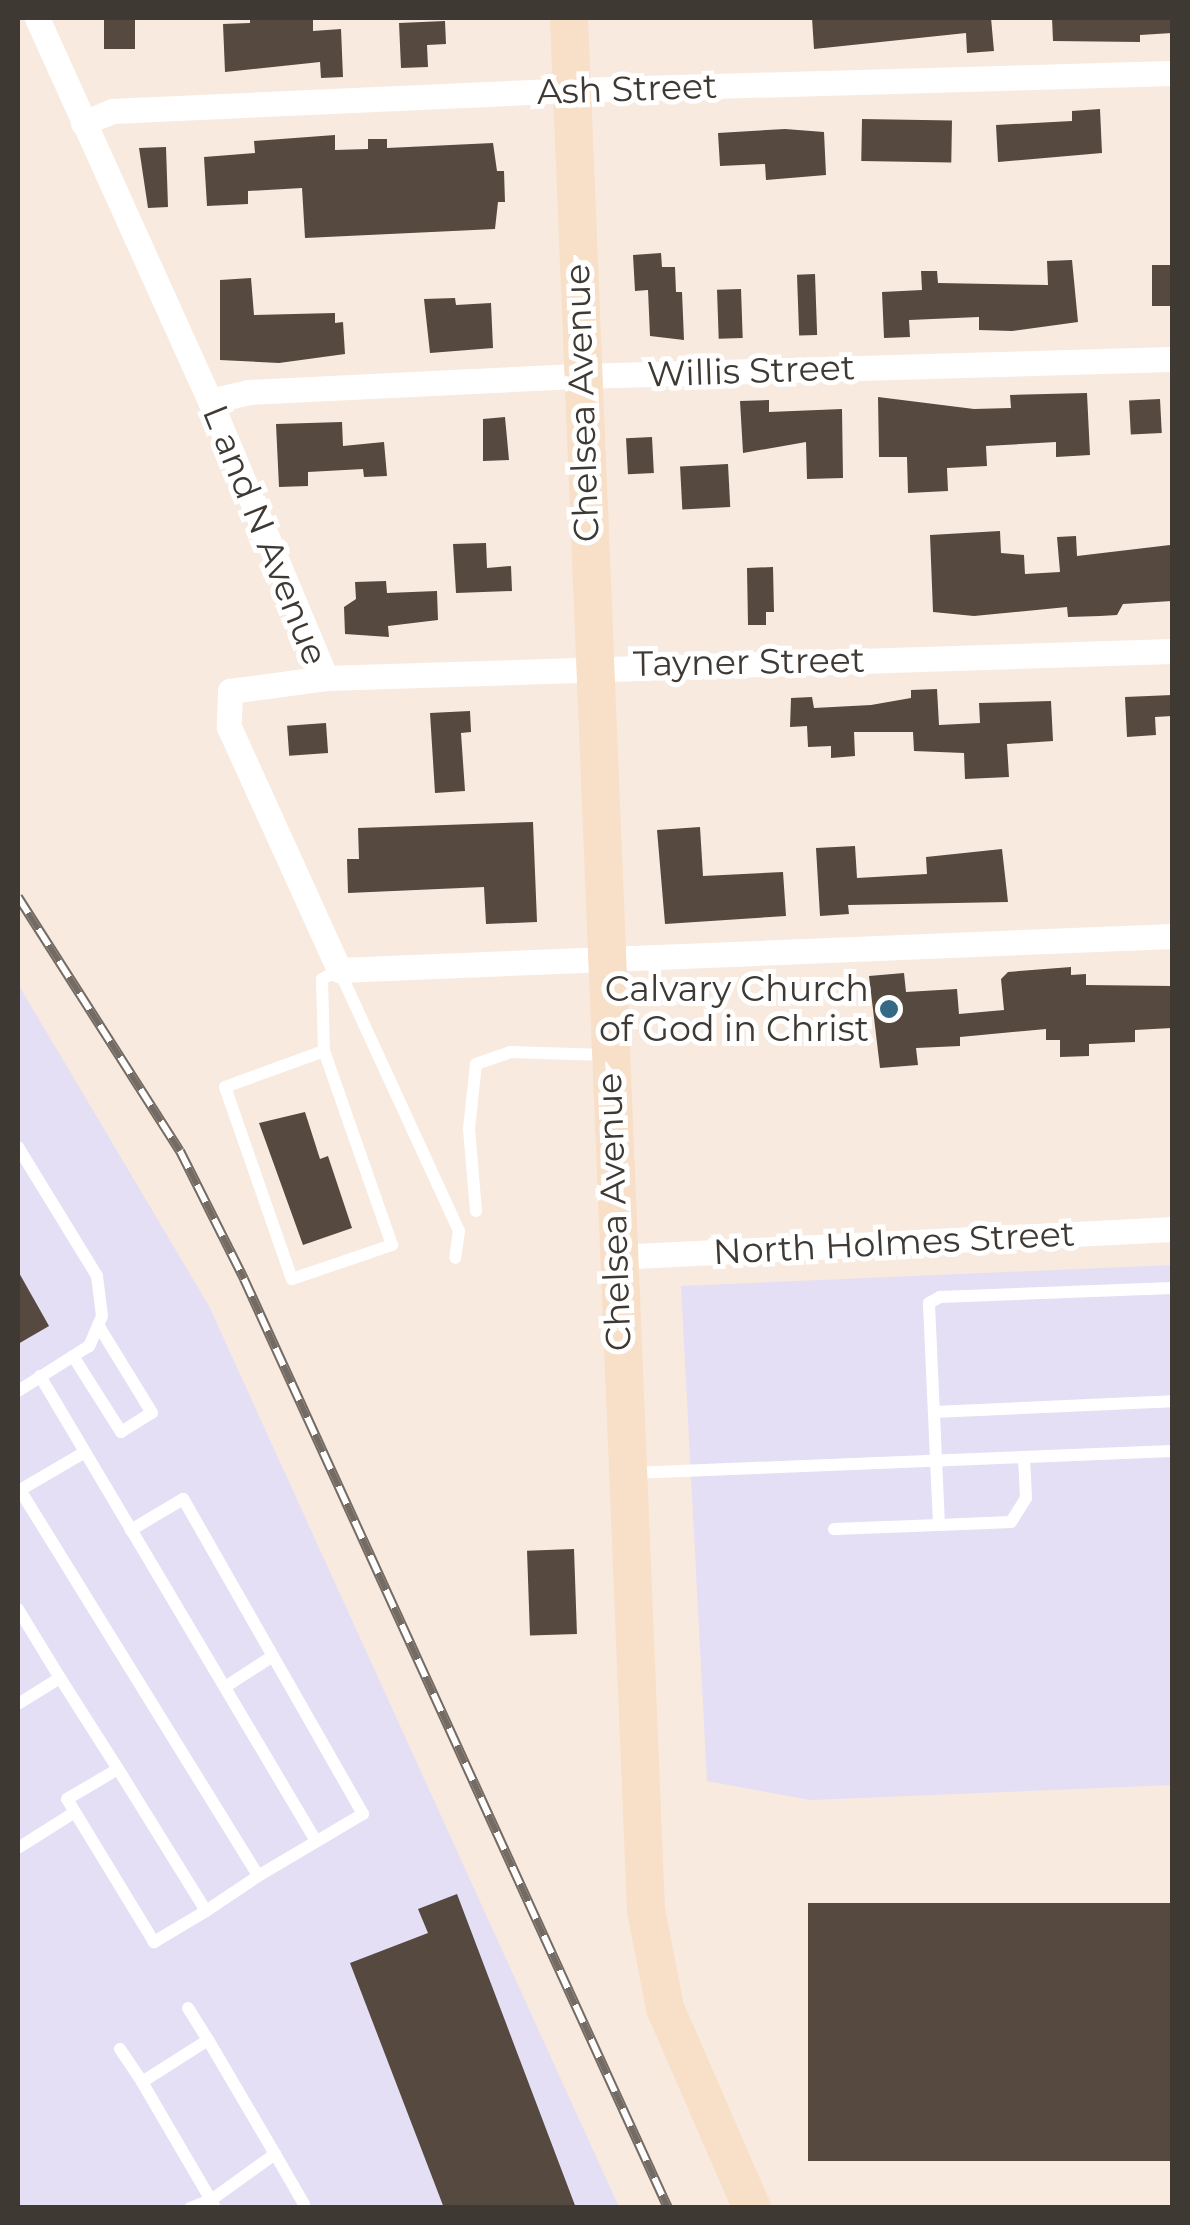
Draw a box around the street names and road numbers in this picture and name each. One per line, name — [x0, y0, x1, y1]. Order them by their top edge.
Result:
street label: Ash Street — [536, 65, 718, 113]
street label: Chelsea Avenue — [556, 263, 608, 543]
street label: Willis Street — [646, 346, 856, 396]
street label: L and N Avenue — [194, 399, 336, 671]
street label: Tayner Street — [633, 639, 865, 685]
street label: Chelsea Avenue — [588, 1072, 640, 1352]
street label: North Holmes Street — [712, 1213, 1076, 1273]

